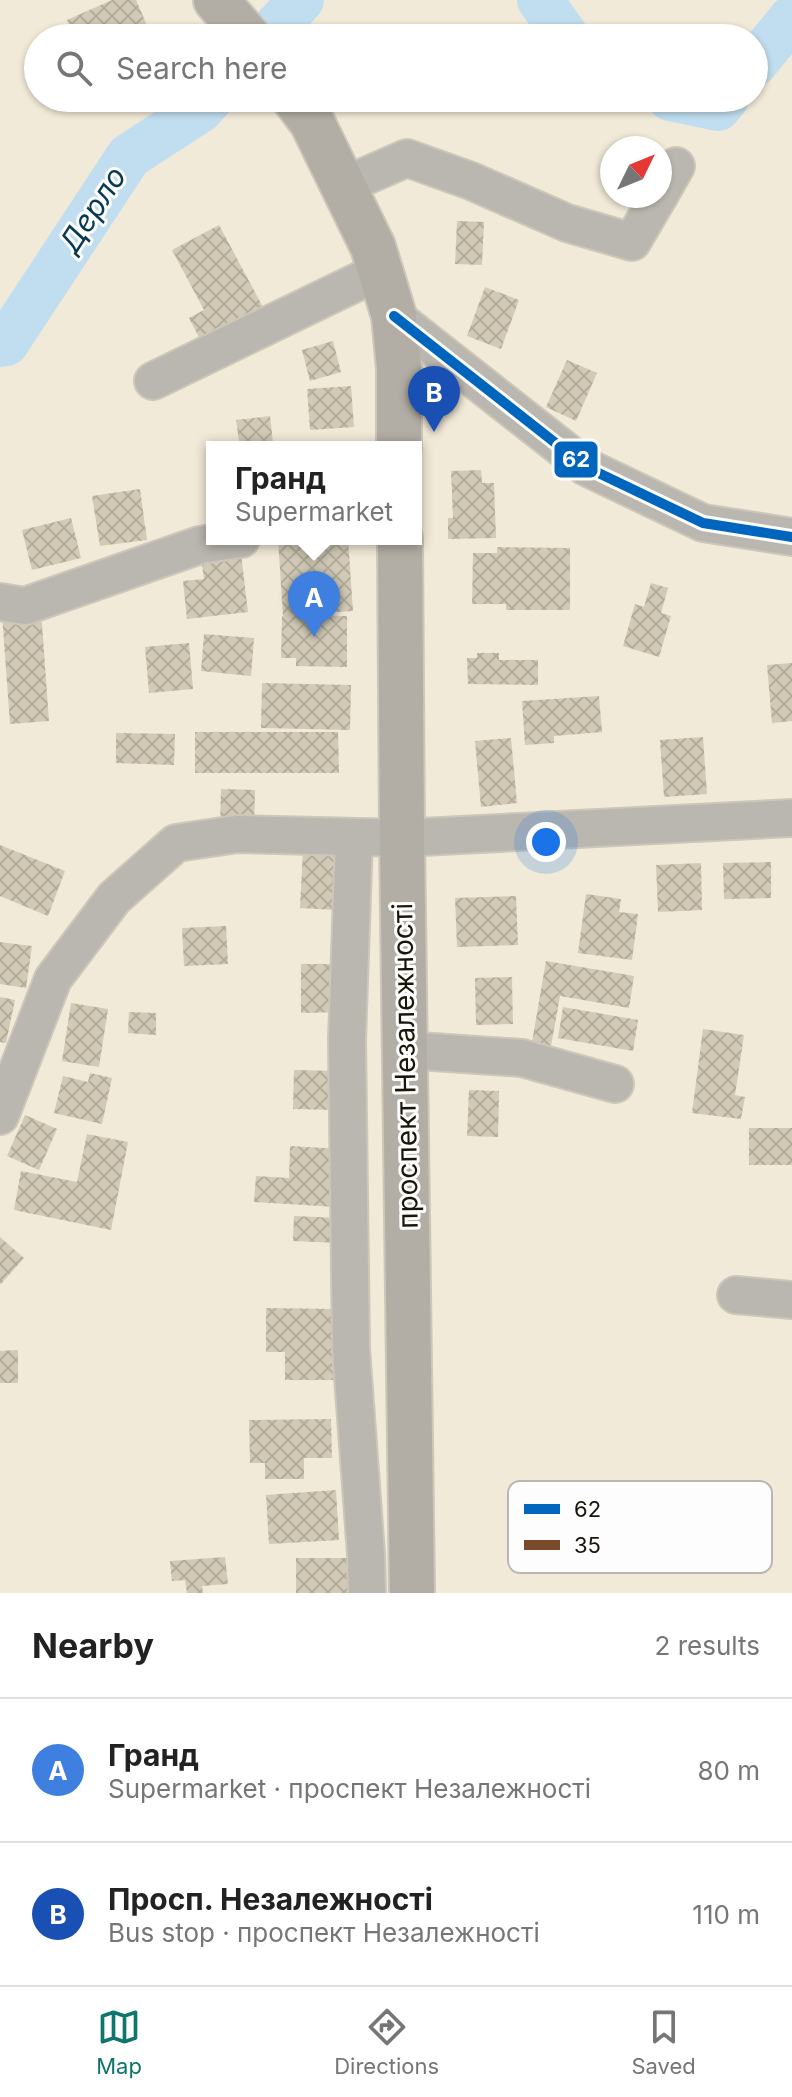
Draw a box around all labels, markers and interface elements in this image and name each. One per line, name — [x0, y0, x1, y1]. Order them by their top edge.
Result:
search box — [24, 24, 768, 112]
icon: search — [52, 46, 96, 90]
text: Search here — [116, 50, 288, 86]
north arrow — [600, 136, 672, 208]
water label: Дерло — [50, 160, 133, 260]
pin: B — [408, 366, 460, 432]
line badge: 62 — [553, 440, 599, 479]
popup — [206, 441, 422, 545]
text: 62 — [562, 446, 590, 472]
text: Гранд — [235, 460, 326, 496]
text: Supermarket — [235, 496, 393, 527]
pin: A — [288, 571, 340, 637]
your location — [526, 822, 566, 862]
street label: проспект Незалежності — [385, 903, 425, 1229]
legend — [508, 1481, 772, 1573]
text: 62 — [574, 1496, 601, 1522]
text: 35 — [574, 1532, 601, 1558]
text: Nearby — [32, 1625, 154, 1666]
text: 2 results — [655, 1630, 760, 1661]
text: Гранд — [108, 1737, 199, 1773]
text: A — [48, 1755, 68, 1786]
text: 80 m — [697, 1755, 760, 1786]
text: Supermarket · проспект Незалежності — [108, 1773, 591, 1804]
text: Просп. Незалежності — [108, 1881, 433, 1917]
text: B — [49, 1899, 67, 1930]
text: 110 m — [692, 1899, 760, 1930]
text: Bus stop · проспект Незалежності — [108, 1917, 540, 1948]
tab: Map — [96, 2005, 142, 2079]
tab: Directions — [334, 2005, 439, 2079]
tab: Saved — [631, 2005, 696, 2079]

